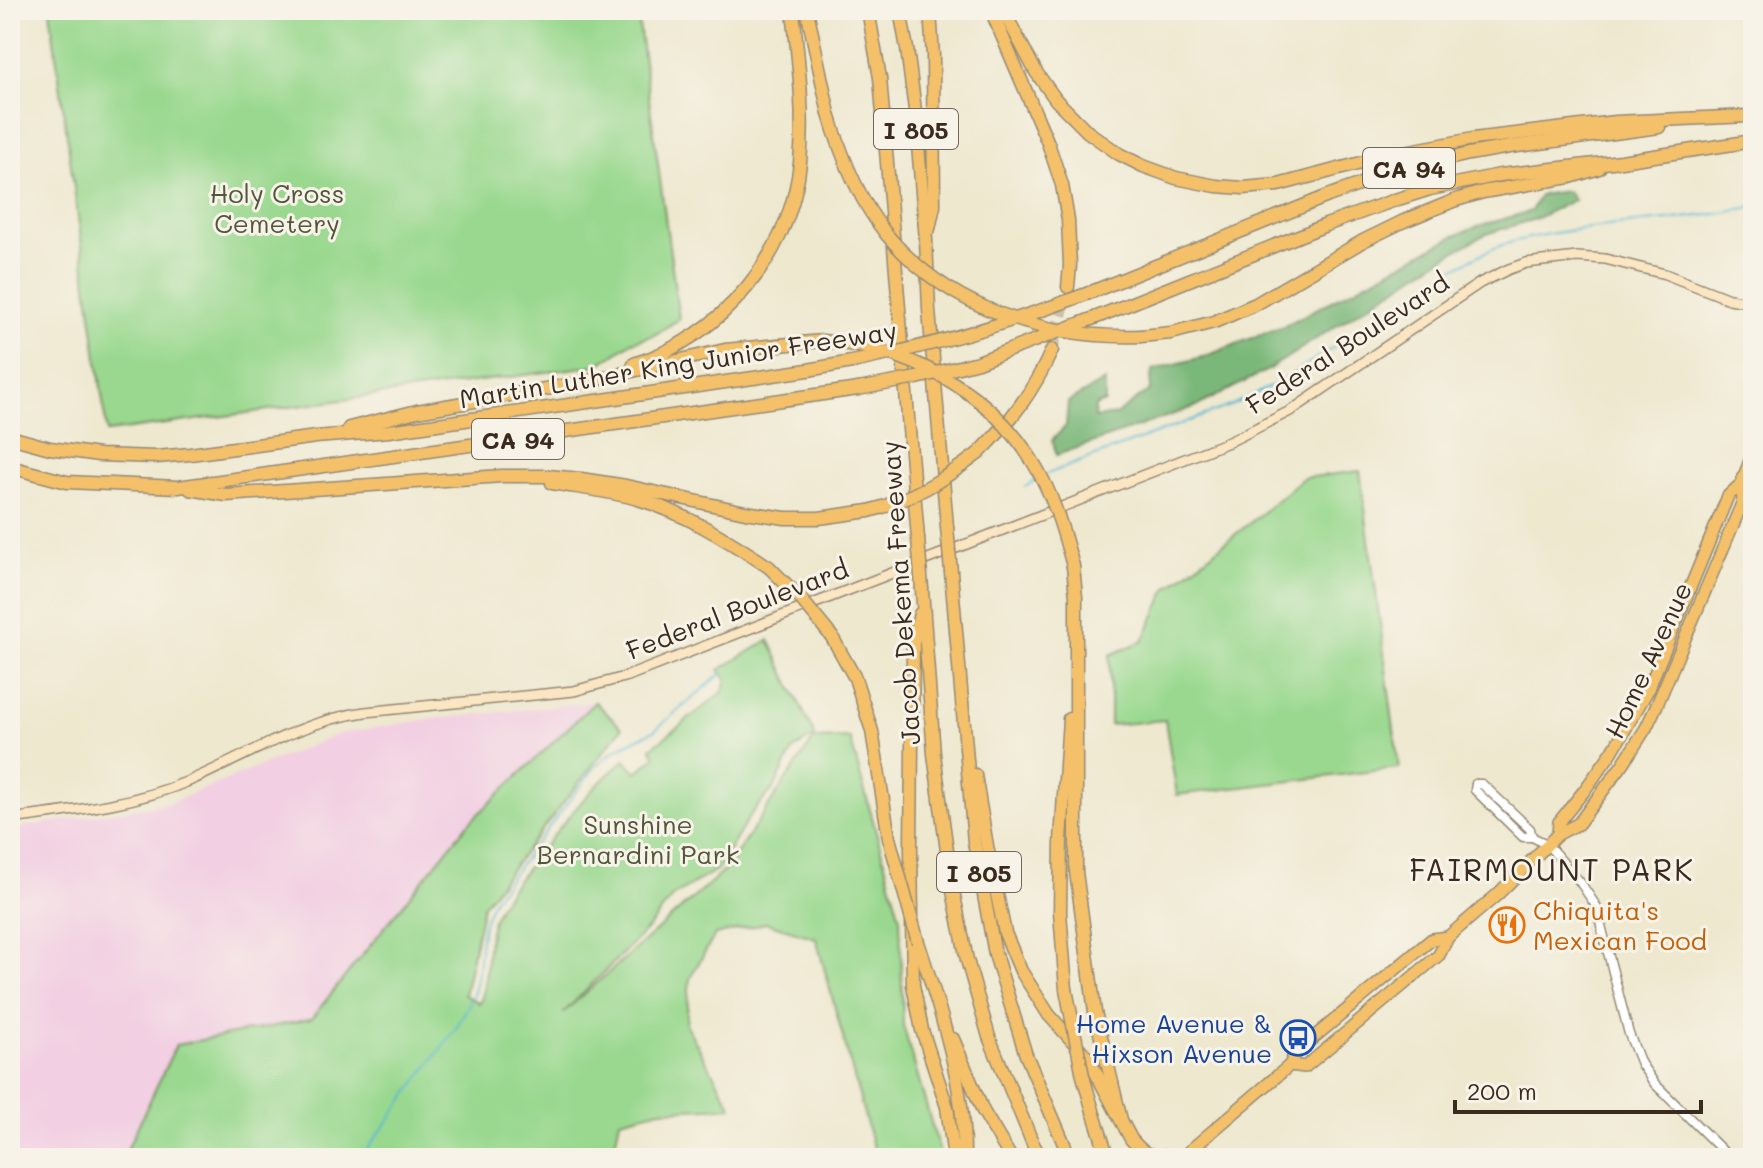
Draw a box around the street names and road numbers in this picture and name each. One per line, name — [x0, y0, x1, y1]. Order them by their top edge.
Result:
road number: I 805 — [874, 109, 958, 149]
road number: CA 94 — [1363, 148, 1455, 188]
street label: Federal Boulevard — [1239, 265, 1455, 421]
street label: Martin Luther King Junior Freeway — [457, 313, 899, 415]
road number: CA 94 — [472, 419, 564, 459]
street label: Jacob Dekema Freeway — [872, 440, 928, 746]
street label: Federal Boulevard — [621, 551, 853, 667]
street label: Home Avenue — [1597, 576, 1699, 744]
road number: I 805 — [937, 852, 1021, 892]

